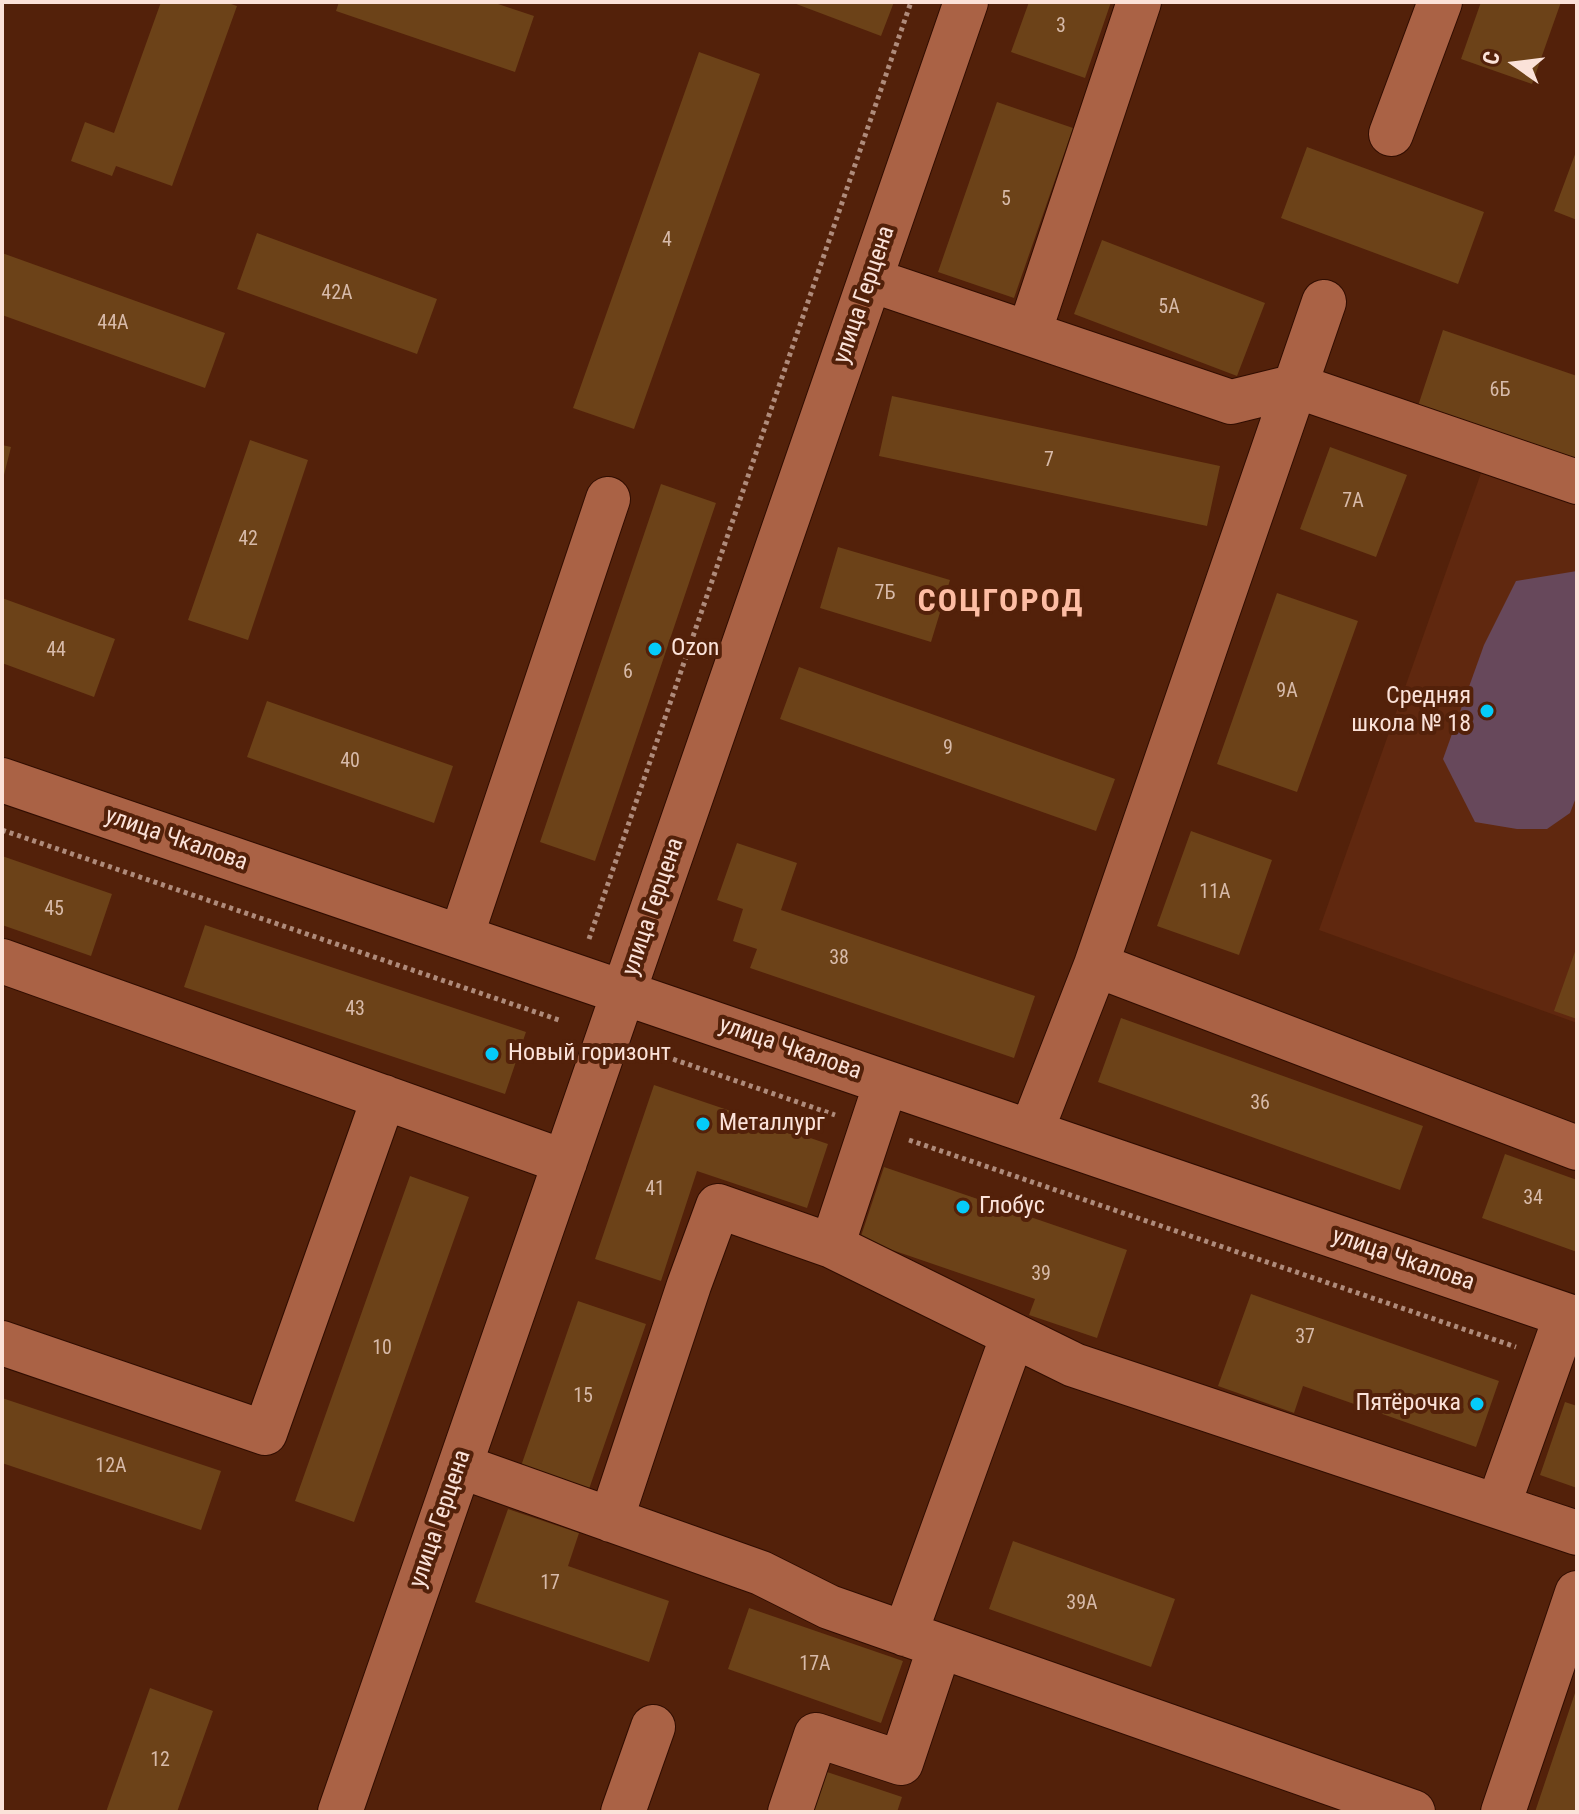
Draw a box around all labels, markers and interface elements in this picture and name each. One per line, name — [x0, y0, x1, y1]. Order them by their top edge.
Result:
house number: 3 — [1056, 15, 1066, 39]
north arrow — [1475, 24, 1555, 104]
text: С — [1478, 49, 1505, 67]
house number: 5 — [1001, 188, 1011, 212]
street label: улица Герцена — [828, 222, 902, 368]
house number: 4 — [662, 229, 672, 253]
house number: 42А — [321, 282, 353, 306]
house number: 5А — [1158, 296, 1180, 320]
house number: 44А — [97, 312, 129, 336]
house number: 6Б — [1490, 379, 1510, 403]
house number: 7 — [1044, 449, 1054, 473]
house number: 7А — [1342, 490, 1364, 514]
house number: 42 — [238, 528, 258, 552]
house number: 7Б — [875, 582, 895, 606]
district label: СОЦГОРОД — [918, 584, 1084, 622]
place label: Ozon — [671, 635, 719, 663]
house number: 44 — [46, 639, 66, 663]
marker: Ozon — [646, 640, 664, 658]
house number: 6 — [623, 661, 633, 685]
house number: 9А — [1276, 680, 1298, 704]
place label: Средняя школа № 18 — [1351, 683, 1471, 739]
marker: Средняя школа № 18 — [1478, 702, 1496, 720]
house number: 9 — [943, 737, 953, 761]
house number: 40 — [340, 750, 360, 774]
street label: улица Чкалова — [101, 802, 251, 878]
street label: улица Герцена — [617, 834, 691, 980]
house number: 11А — [1199, 881, 1231, 905]
house number: 45 — [44, 898, 64, 922]
house number: 38 — [829, 947, 849, 971]
house number: 43 — [345, 998, 365, 1022]
street label: улица Чкалова — [715, 1011, 865, 1087]
place label: Новый горизонт — [508, 1040, 671, 1068]
marker: Новый горизонт — [483, 1045, 501, 1063]
house number: 36 — [1250, 1092, 1270, 1116]
place label: Металлург — [719, 1110, 825, 1138]
marker: Металлург — [694, 1115, 712, 1133]
house number: 41 — [645, 1178, 665, 1202]
house number: 34 — [1523, 1187, 1543, 1211]
place label: Глобус — [979, 1193, 1045, 1221]
marker: Глобус — [954, 1198, 972, 1216]
street label: улица Чкалова — [1328, 1222, 1478, 1298]
house number: 39 — [1031, 1263, 1051, 1287]
house number: 37 — [1295, 1326, 1315, 1350]
house number: 10 — [372, 1337, 392, 1361]
house number: 15 — [573, 1385, 593, 1409]
place label: Пятёрочка — [1356, 1390, 1461, 1418]
marker: Пятёрочка — [1468, 1395, 1486, 1413]
street label: улица Герцена — [404, 1446, 478, 1592]
house number: 12А — [95, 1455, 127, 1479]
house number: 17 — [540, 1572, 560, 1596]
house number: 39А — [1066, 1592, 1098, 1616]
house number: 17А — [799, 1653, 831, 1677]
house number: 12 — [150, 1749, 170, 1773]

